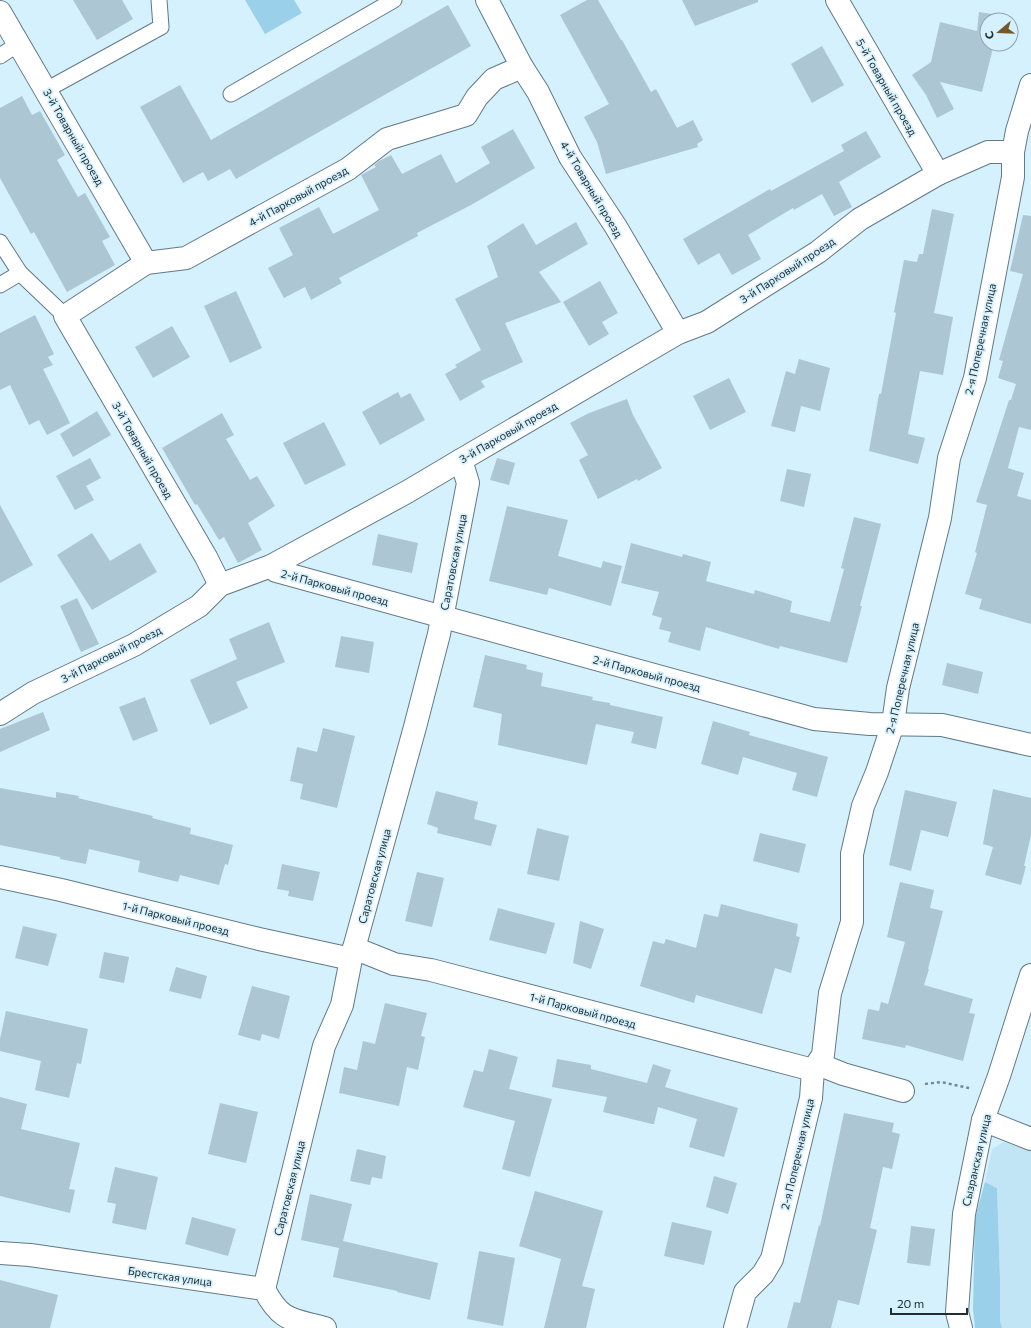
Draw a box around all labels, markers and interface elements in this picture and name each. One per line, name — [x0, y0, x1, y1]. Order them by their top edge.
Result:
north arrow — [979, 12, 1019, 52]
text: С — [982, 29, 996, 41]
street label: 5-й Товарный проезд — [854, 36, 920, 138]
street label: 3-й Товарный проезд — [41, 86, 107, 188]
street label: 4-й Товарный проезд — [558, 139, 626, 240]
street label: 4-й Парковый проезд — [246, 163, 350, 229]
street label: 3-й Парковый проезд — [737, 234, 838, 306]
street label: 2-я Поперечная улица — [962, 282, 998, 396]
street label: 3-й Парковый проезд — [457, 398, 560, 465]
street label: 3-й Товарный проезд — [110, 399, 176, 501]
street label: Саратовская улица — [437, 513, 469, 611]
street label: 2-й Парковый проезд — [280, 566, 391, 608]
street label: 2-я Поперечная улица — [883, 621, 921, 735]
street label: 3-й Парковый проезд — [59, 623, 164, 685]
street label: 2-й Парковый проезд — [592, 652, 703, 694]
street label: Саратовская улица — [355, 827, 393, 925]
street label: 1-й Парковый проезд — [121, 898, 231, 938]
street label: 1-й Парковый проезд — [528, 990, 638, 1031]
street label: 2-я Поперечная улица — [778, 1097, 816, 1211]
street label: Сызранская улица — [959, 1113, 993, 1207]
street label: Саратовская улица — [271, 1139, 307, 1237]
street label: Брестская улица — [127, 1264, 213, 1288]
scale bar — [891, 1290, 967, 1316]
text: 20 m — [897, 1296, 924, 1310]

